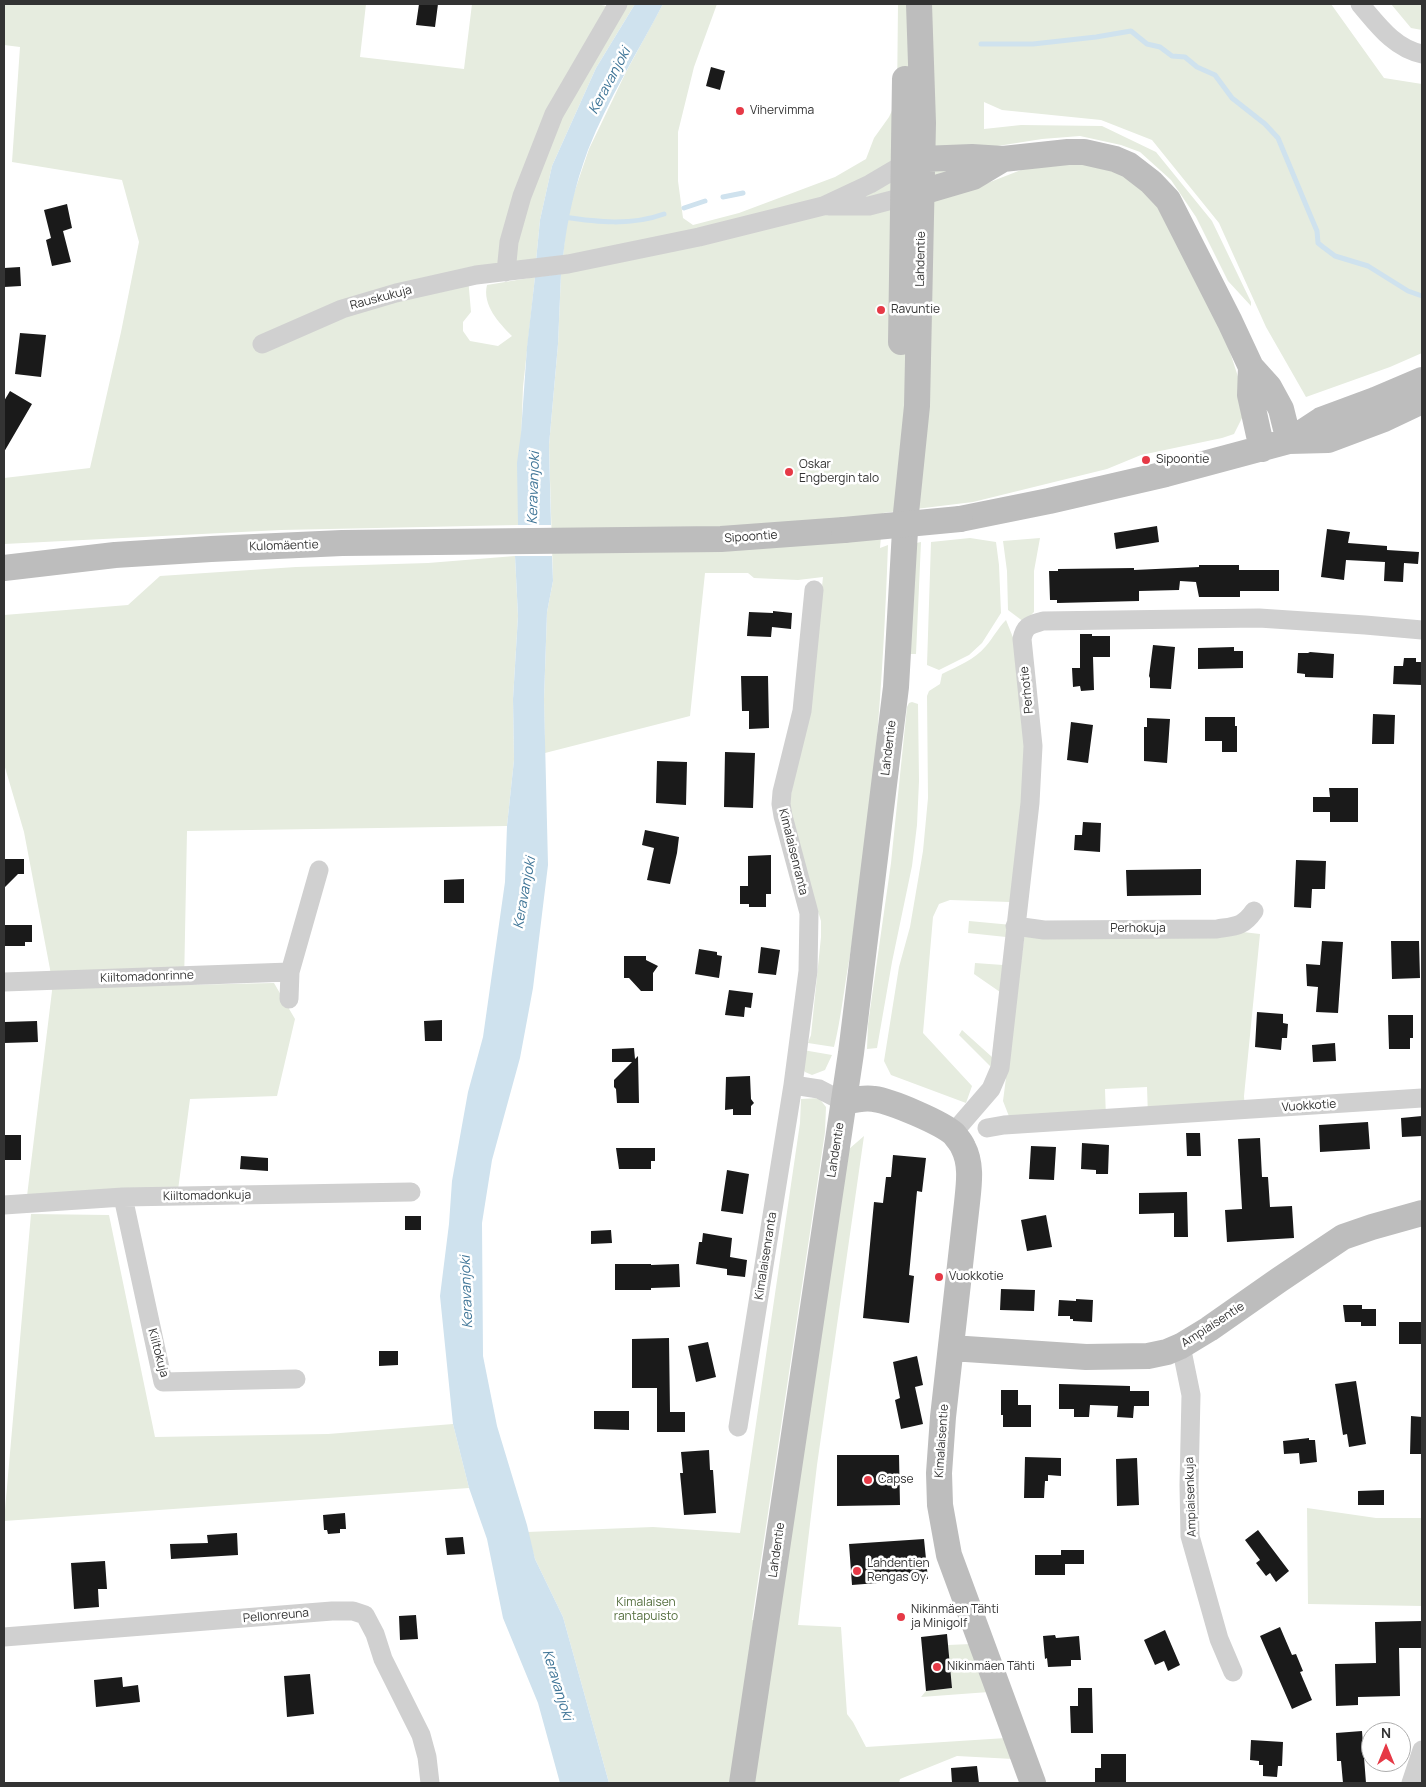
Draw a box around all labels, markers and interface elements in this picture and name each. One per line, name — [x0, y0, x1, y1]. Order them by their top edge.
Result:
water label: Keravanjoki — [585, 45, 635, 117]
place label: Vihervimma — [750, 104, 814, 118]
marker: Vihervimma — [734, 105, 746, 117]
street label: Lahdentie — [913, 231, 929, 287]
street label: Rauskukuja — [348, 283, 414, 313]
place label: Ravuntie — [891, 303, 940, 317]
marker: Ravuntie — [875, 304, 887, 316]
water label: Keravanjoki — [524, 451, 544, 525]
place label: Sipoontie — [1156, 453, 1209, 467]
marker: Sipoontie — [1140, 454, 1152, 466]
place label: Oskar Engbergin talo — [799, 458, 879, 486]
marker: Oskar Engbergin talo — [783, 466, 795, 478]
street label: Sipoontie — [724, 528, 778, 546]
street label: Kulomäentie — [249, 538, 319, 554]
street label: Perhotie — [1017, 666, 1037, 714]
street label: Lahdentie — [878, 720, 900, 776]
street label: Kimalaisenranta — [775, 807, 811, 897]
water label: Keravanjoki — [510, 856, 540, 930]
street label: Perhokuja — [1110, 922, 1166, 936]
street label: Kiiltomadonrinne — [100, 968, 194, 986]
street label: Vuokkotie — [1281, 1097, 1337, 1115]
street label: Lahdentie — [825, 1121, 847, 1179]
street label: Kiiltomadonkuja — [163, 1188, 251, 1204]
street label: Kimalaisenranta — [752, 1211, 780, 1301]
water label: Keravanjoki — [457, 1255, 477, 1329]
place label: Vuokkotie — [949, 1270, 1004, 1284]
marker: Vuokkotie — [933, 1271, 945, 1283]
street label: Ampiaisentie — [1179, 1299, 1247, 1351]
street label: Kiiltokuja — [145, 1327, 171, 1379]
street label: Kimalaisentie — [932, 1404, 952, 1478]
street label: Ampiaisenkuja — [1182, 1457, 1200, 1537]
place label: Capse — [878, 1473, 914, 1487]
marker: Capse — [862, 1474, 874, 1486]
street label: Lahdentie — [766, 1521, 788, 1579]
place label: Lahdentien Rengas Oy — [867, 1557, 930, 1585]
marker: Lahdentien Rengas Oy — [851, 1565, 863, 1577]
park label: Kimalaisen rantapuisto — [614, 1596, 678, 1624]
place label: Nikinmäen Tähti ja Minigolf — [911, 1603, 999, 1631]
street label: Pellonreuna — [242, 1606, 310, 1626]
marker: Nikinmäen Tähti ja Minigolf — [895, 1611, 907, 1623]
water label: Keravanjoki — [538, 1648, 576, 1722]
place label: Nikinmäen Tähti — [947, 1660, 1035, 1674]
marker: Nikinmäen Tähti — [931, 1661, 943, 1673]
north arrow — [1361, 1722, 1411, 1772]
text: N — [1381, 1723, 1391, 1742]

